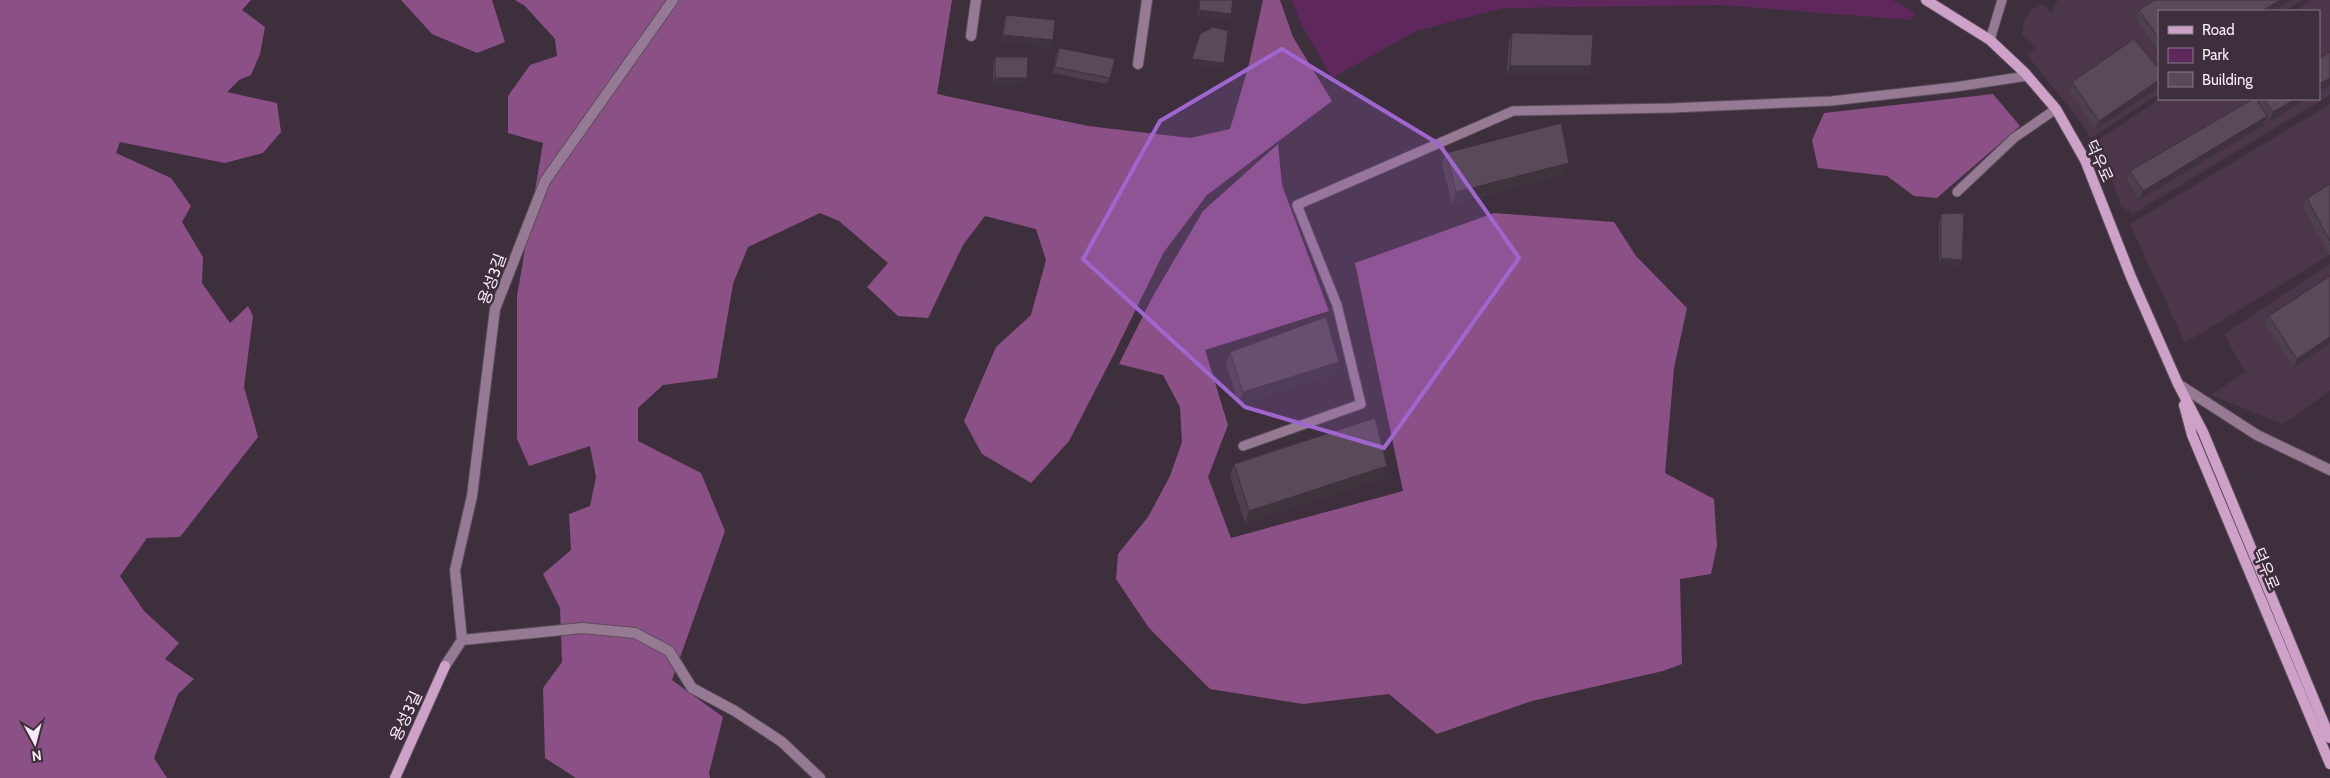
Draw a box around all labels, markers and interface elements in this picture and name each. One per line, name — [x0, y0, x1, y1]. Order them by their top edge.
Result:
legend — [2158, 10, 2320, 100]
text: Road — [2202, 21, 2235, 39]
text: Park — [2202, 46, 2229, 64]
text: Building — [2202, 71, 2253, 89]
street label: 덕우로 — [2081, 137, 2117, 185]
street label: 용성3길 — [474, 251, 510, 307]
street label: 덕우로 — [2249, 545, 2283, 593]
street label: 용성3길 — [386, 688, 426, 744]
north arrow — [10, 718, 60, 768]
text: N — [31, 746, 43, 765]

